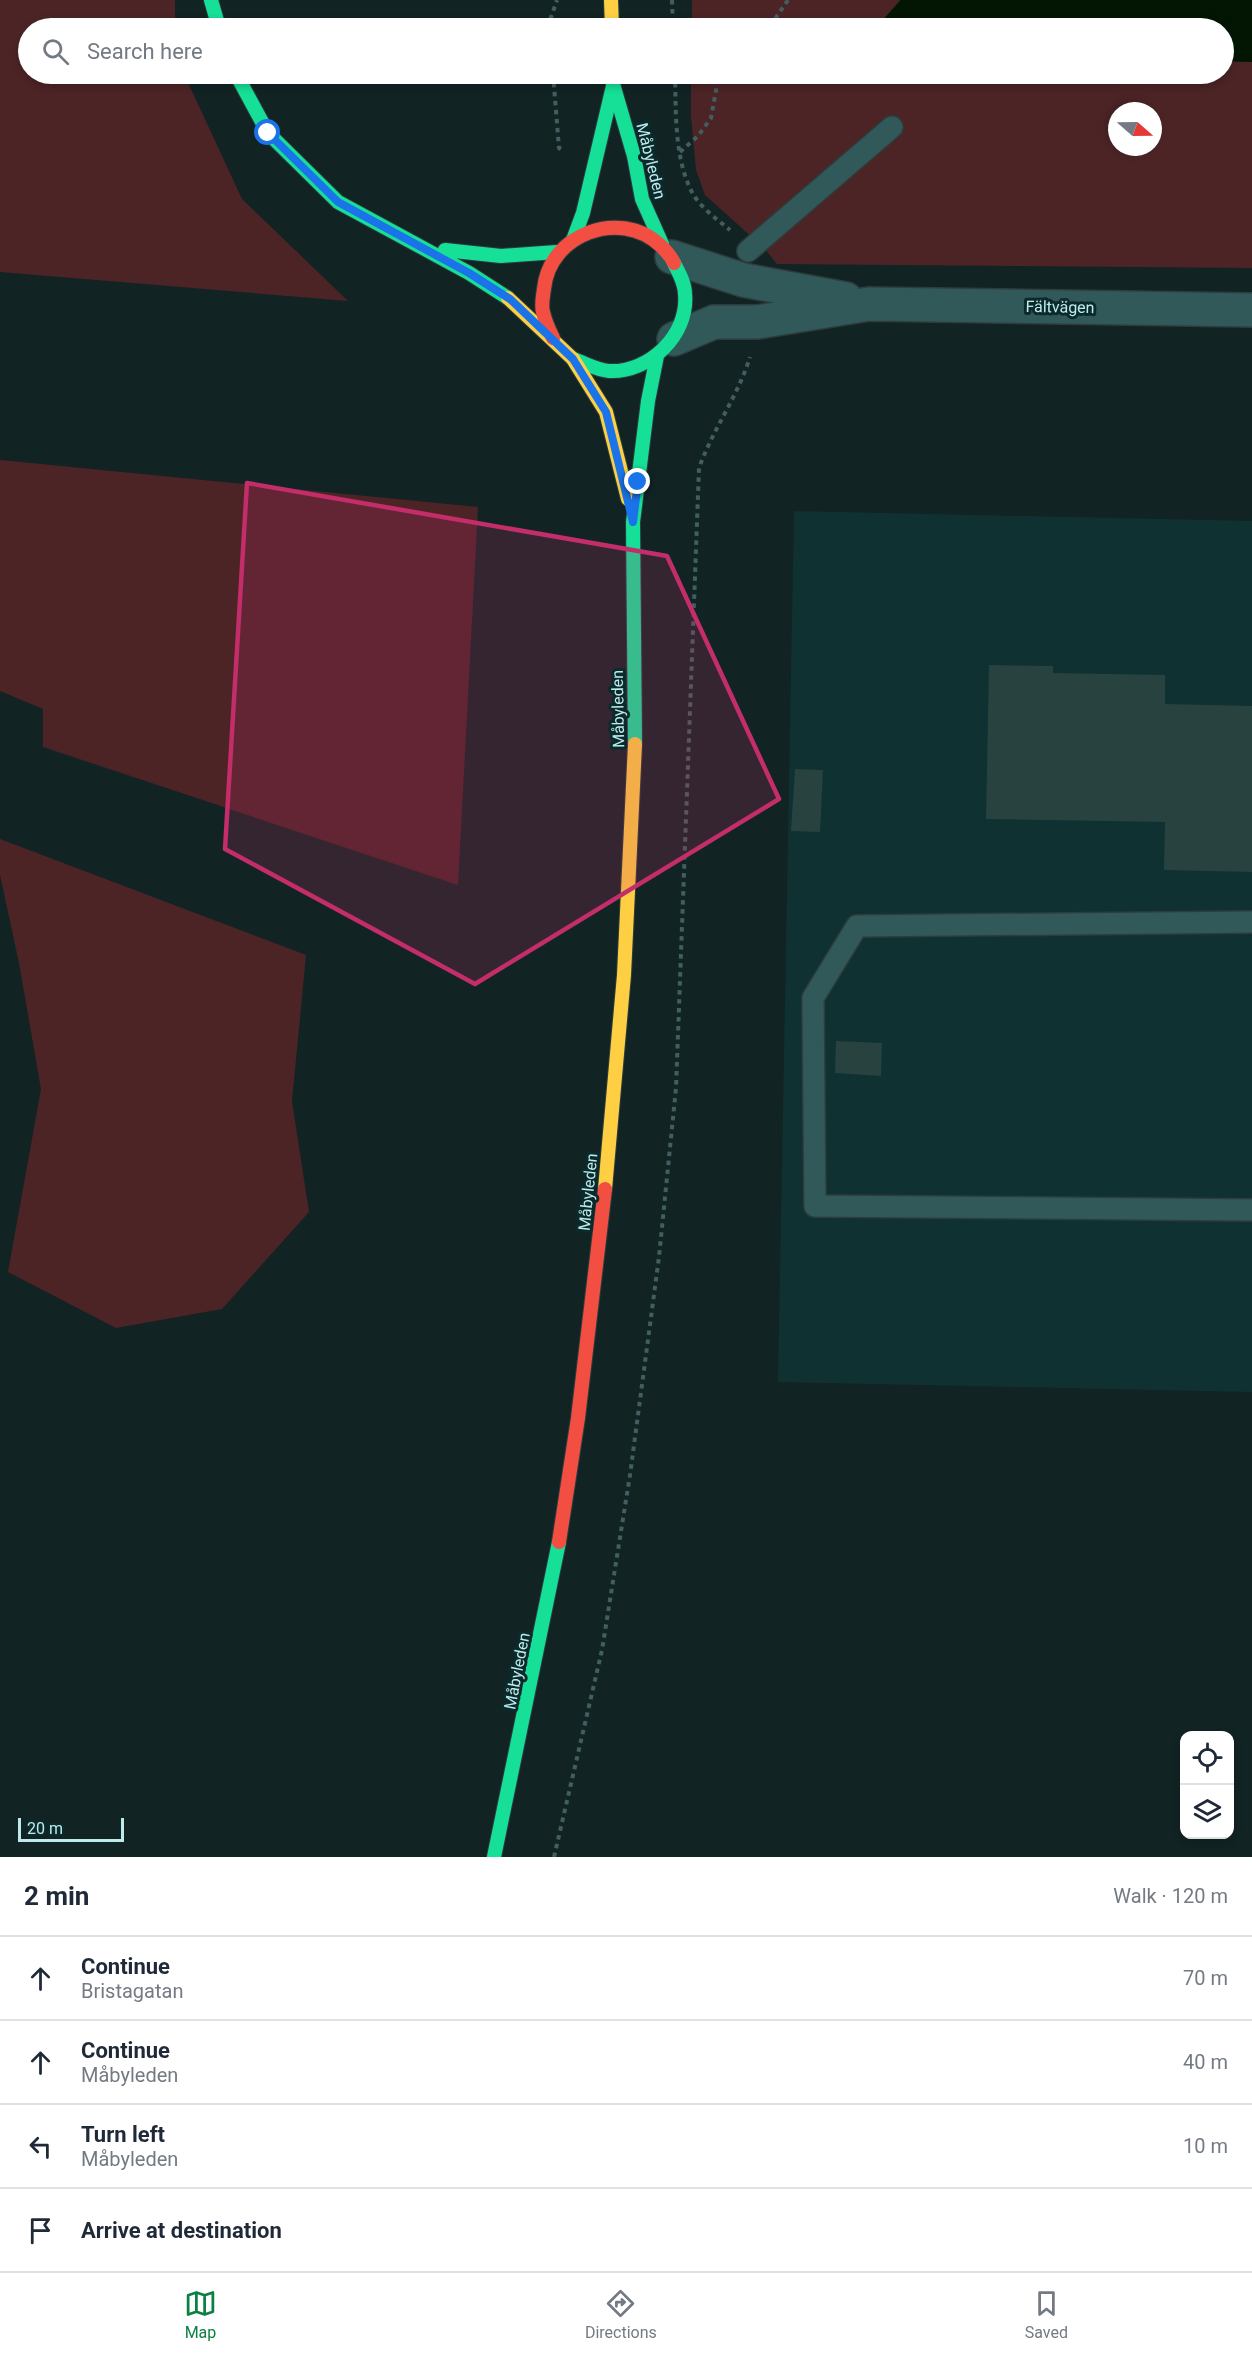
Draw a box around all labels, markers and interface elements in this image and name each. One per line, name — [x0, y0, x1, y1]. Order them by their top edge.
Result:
search box — [18, 18, 1234, 84]
icon: search — [39, 35, 72, 68]
text: Search here — [87, 39, 203, 64]
north arrow — [1108, 102, 1162, 156]
route start — [254, 119, 280, 145]
street label: Måbyleden — [632, 121, 670, 201]
street label: Fältvägen — [1025, 297, 1095, 317]
route end — [624, 468, 650, 494]
street label: Måbyleden — [608, 670, 628, 748]
street label: Måbyleden — [574, 1152, 602, 1232]
street label: Måbyleden — [500, 1631, 534, 1711]
map controls — [1180, 1731, 1234, 1839]
button: locate — [1180, 1731, 1234, 1785]
button: layers — [1180, 1785, 1234, 1839]
scale bar — [18, 1815, 124, 1842]
text: 20 m — [27, 1819, 63, 1838]
text: 2 min — [24, 1881, 89, 1911]
text: Walk · 120 m — [1113, 1884, 1228, 1908]
text: Continue — [81, 1954, 170, 1979]
icon: ahead — [24, 1962, 57, 1995]
text: 70 m — [1183, 1966, 1228, 1990]
text: Bristagatan — [81, 1979, 183, 2003]
text: Continue — [81, 2038, 170, 2063]
icon: ahead — [24, 2046, 57, 2079]
text: 40 m — [1183, 2050, 1228, 2074]
text: Måbyleden — [81, 2063, 178, 2087]
text: Turn left — [81, 2122, 165, 2147]
icon: left — [24, 2130, 57, 2163]
text: 10 m — [1183, 2134, 1228, 2158]
text: Måbyleden — [81, 2147, 178, 2171]
icon: arrive — [24, 2214, 57, 2247]
text: Arrive at destination — [81, 2218, 282, 2243]
tab: Map — [184, 2287, 217, 2342]
tab: Directions — [585, 2287, 657, 2342]
tab: Saved — [1025, 2287, 1068, 2342]

